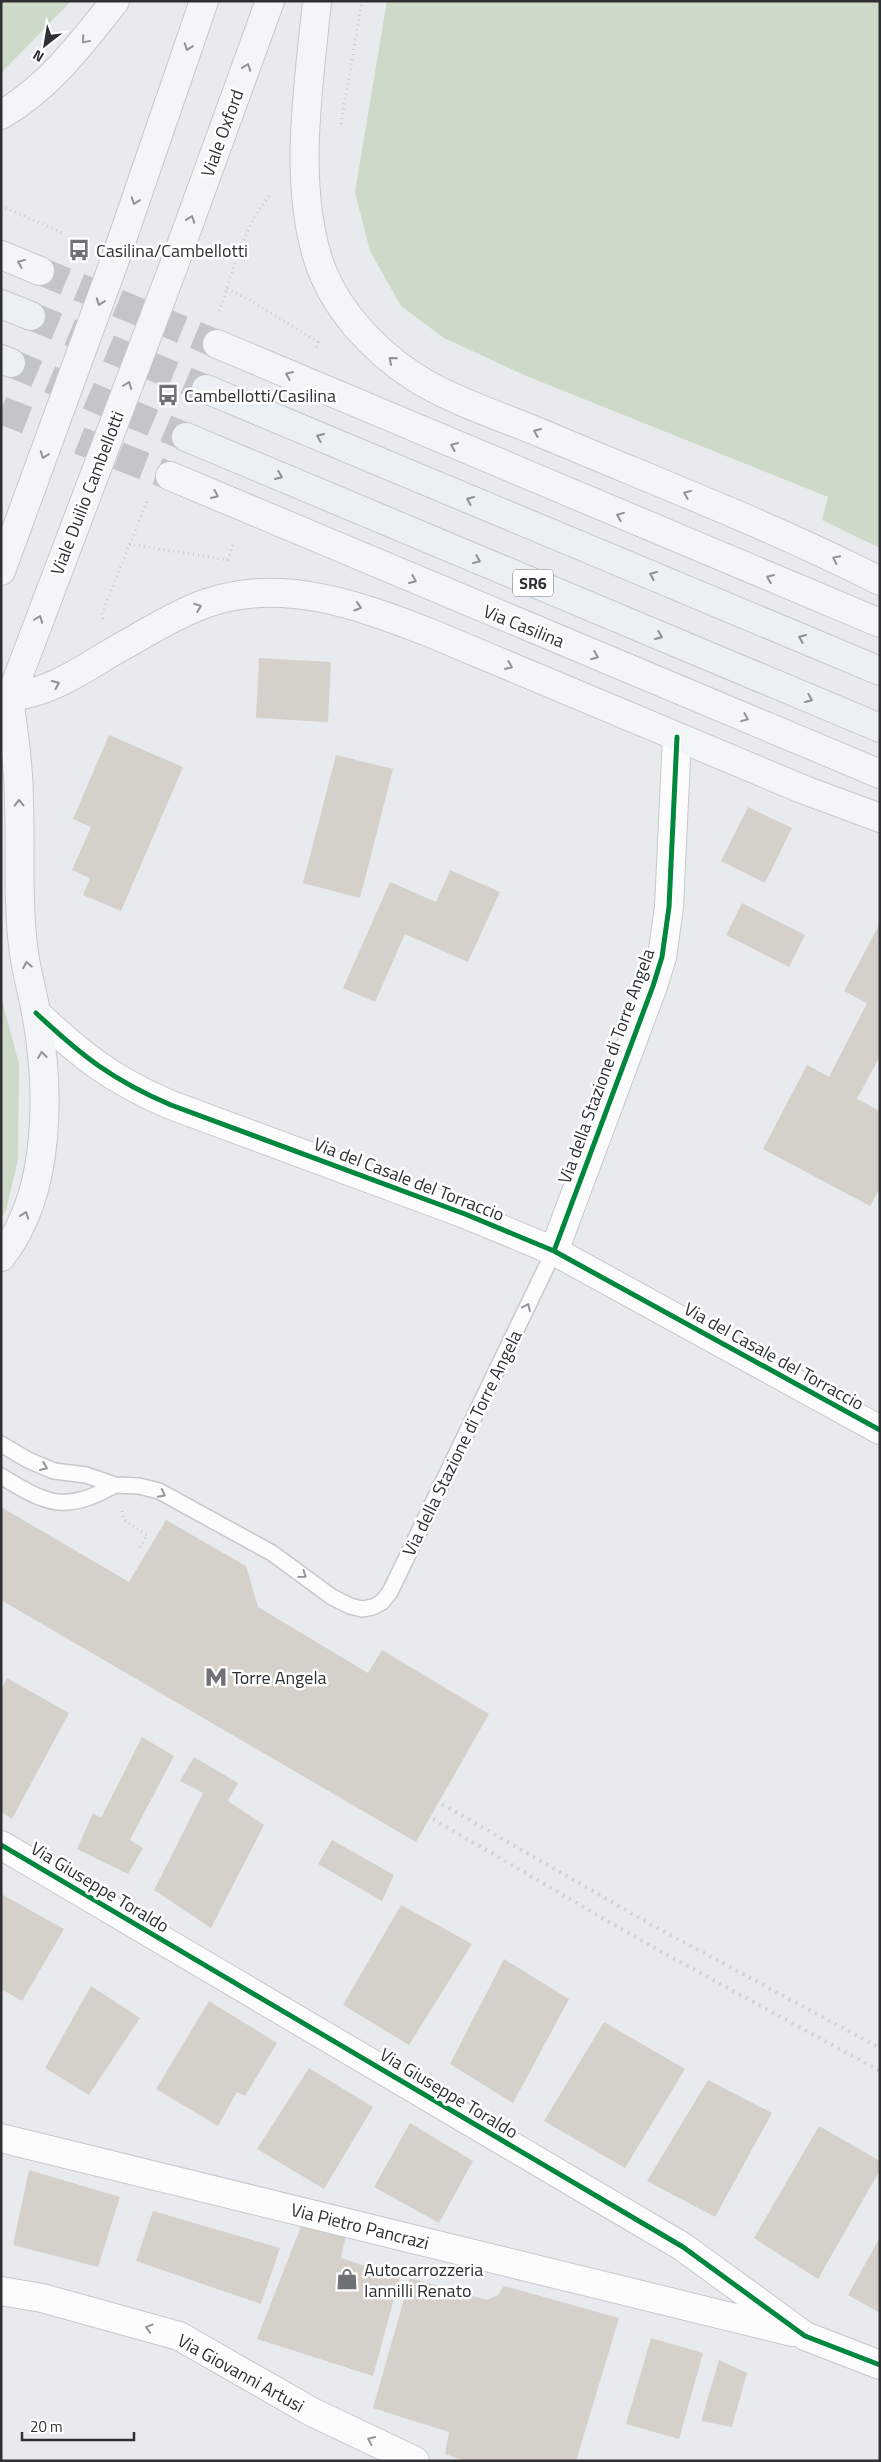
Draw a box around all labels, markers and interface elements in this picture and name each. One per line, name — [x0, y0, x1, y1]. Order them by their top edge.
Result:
north arrow — [20, 20, 70, 70]
one-way arrow — [81, 34, 90, 43]
one-way arrow — [184, 43, 194, 51]
text: N — [28, 45, 48, 68]
one-way arrow — [241, 63, 251, 71]
street label: Viale Oxford — [194, 85, 250, 181]
one-way arrow — [131, 196, 141, 205]
one-way arrow — [185, 215, 195, 224]
bus stop icon: Casilina/Cambellotti — [66, 237, 92, 263]
place label: Casilina/Cambellotti — [96, 237, 248, 264]
one-way arrow — [17, 259, 26, 269]
one-way arrow — [96, 298, 106, 306]
one-way arrow — [389, 357, 398, 366]
one-way arrow — [285, 370, 294, 381]
one-way arrow — [122, 382, 132, 390]
bus stop icon: Cambellotti/Casilina — [155, 382, 181, 408]
place label: Cambellotti/Casilina — [184, 382, 336, 409]
street label: Viale Duilio Cambellotti — [43, 407, 131, 579]
one-way arrow — [533, 427, 542, 438]
one-way arrow — [316, 432, 325, 443]
one-way arrow — [450, 441, 459, 452]
one-way arrow — [40, 450, 50, 459]
one-way arrow — [274, 470, 283, 481]
one-way arrow — [210, 489, 219, 500]
one-way arrow — [684, 489, 692, 499]
one-way arrow — [466, 495, 475, 506]
one-way arrow — [616, 511, 625, 522]
one-way arrow — [472, 553, 481, 564]
one-way arrow — [832, 555, 841, 565]
road number: SR6 — [513, 570, 553, 596]
one-way arrow — [649, 571, 658, 582]
one-way arrow — [408, 573, 417, 584]
one-way arrow — [766, 574, 775, 585]
street label: Via Casilina — [479, 598, 569, 654]
one-way arrow — [353, 601, 361, 611]
one-way arrow — [193, 603, 202, 613]
one-way arrow — [33, 615, 43, 624]
one-way arrow — [654, 629, 663, 640]
one-way arrow — [799, 634, 807, 644]
one-way arrow — [590, 649, 599, 660]
one-way arrow — [504, 660, 513, 671]
one-way arrow — [51, 680, 60, 691]
one-way arrow — [804, 692, 813, 703]
one-way arrow — [740, 711, 749, 722]
one-way arrow — [14, 799, 25, 807]
street label: Via della Stazione di Torre Angela — [551, 945, 661, 1187]
one-way arrow — [22, 961, 32, 970]
one-way arrow — [37, 1051, 48, 1059]
street label: Via del Casale del Torraccio — [310, 1130, 508, 1228]
one-way arrow — [19, 1211, 29, 1220]
street label: Via del Casale del Torraccio — [679, 1295, 869, 1417]
one-way arrow — [521, 1303, 531, 1312]
street label: Via della Stazione di Torre Angela — [395, 1325, 529, 1561]
one-way arrow — [39, 1460, 48, 1471]
one-way arrow — [157, 1488, 166, 1498]
one-way arrow — [297, 1569, 307, 1578]
metro station icon: Torre Angela — [203, 1664, 229, 1690]
place label: Torre Angela — [232, 1664, 327, 1691]
street label: Via Giuseppe Toraldo — [26, 1835, 174, 1939]
street label: Via Giuseppe Toraldo — [375, 2041, 523, 2145]
street label: Via Pietro Pancrazi — [288, 2196, 432, 2256]
place label: Autocarrozzeria Iannilli Renato — [364, 2256, 483, 2304]
shop icon: Autocarrozzeria Iannilli Renato — [334, 2266, 360, 2292]
one-way arrow — [144, 2323, 153, 2334]
street label: Via Giovanni Artusi — [172, 2327, 310, 2419]
scale bar — [22, 2410, 135, 2442]
text: 20 m — [30, 2415, 63, 2438]
one-way arrow — [367, 2436, 376, 2446]

